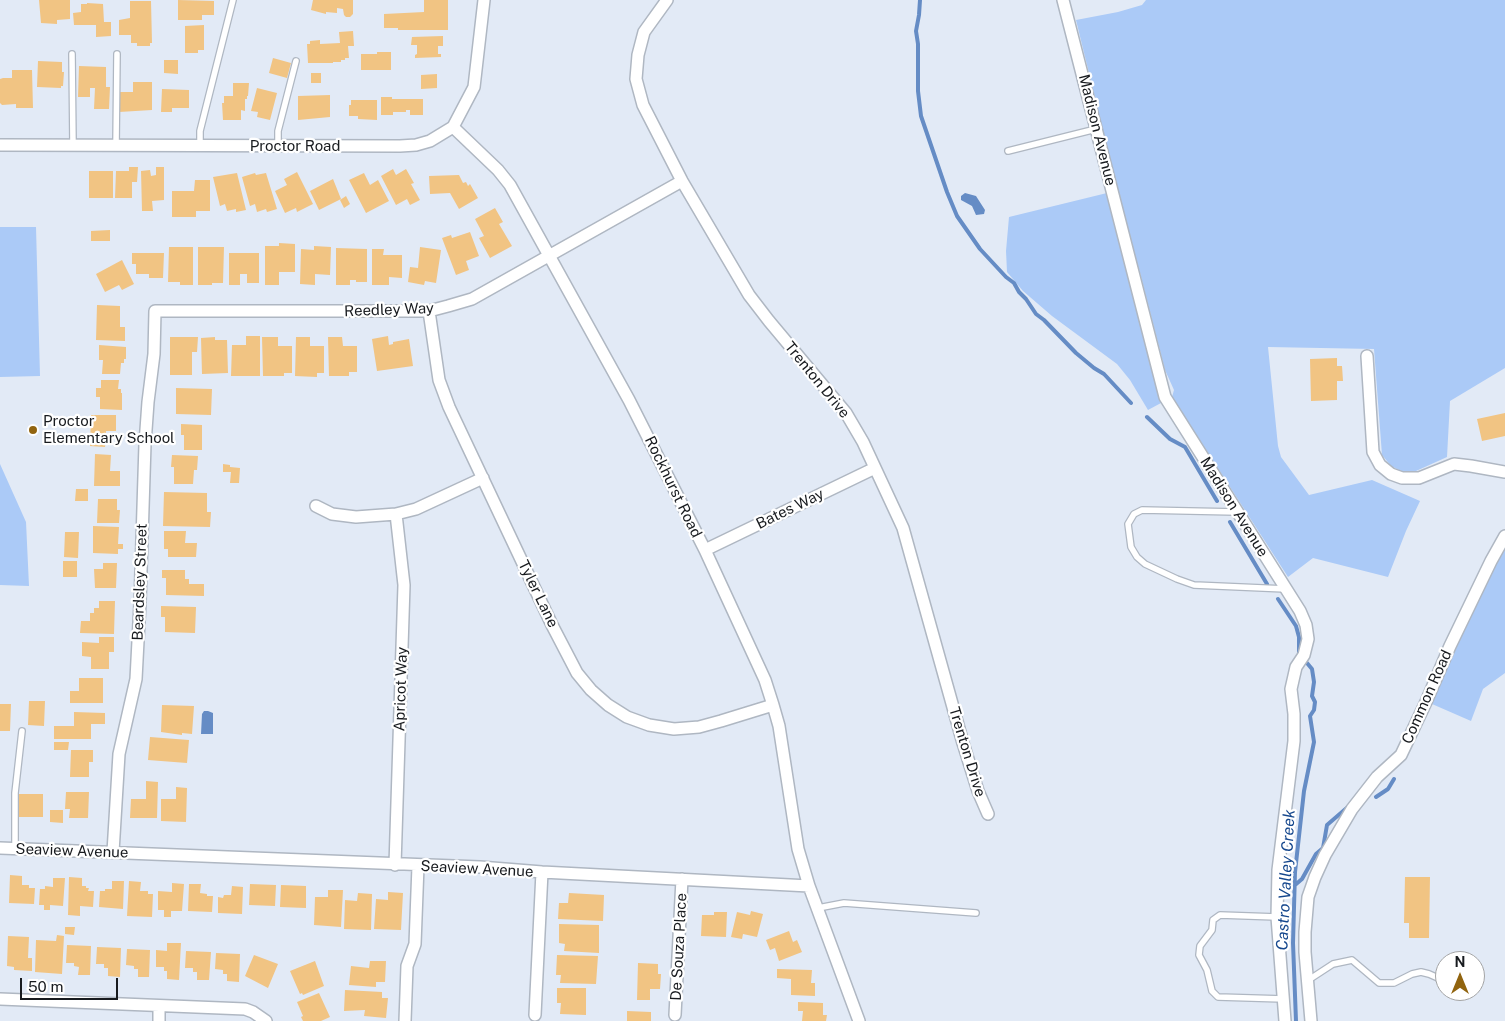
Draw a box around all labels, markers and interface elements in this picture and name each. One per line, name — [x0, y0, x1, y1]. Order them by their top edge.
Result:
street label: Madison Avenue — [1074, 72, 1120, 188]
street label: Proctor Road — [250, 137, 340, 155]
street label: Reedley Way — [344, 299, 434, 321]
street label: Trenton Drive — [781, 338, 853, 422]
place label: Proctor Elementary School — [43, 412, 175, 447]
marker: Proctor Elementary School — [27, 424, 39, 436]
street label: Rockhurst Road — [641, 433, 705, 541]
street label: Madison Avenue — [1196, 454, 1272, 560]
street label: Bates Way — [753, 485, 827, 533]
street label: Beardsley Street — [129, 523, 151, 641]
street label: Tyler Lane — [514, 558, 562, 630]
street label: Apricot Way — [391, 646, 411, 732]
street label: Common Road — [1398, 647, 1456, 747]
street label: Trenton Drive — [945, 705, 989, 799]
water label: Castro Valley Creek — [1273, 809, 1299, 951]
street label: Seaview Avenue — [15, 840, 129, 862]
street label: Seaview Avenue — [420, 857, 534, 881]
street label: De Souza Place — [667, 893, 691, 1001]
north arrow — [1435, 951, 1485, 1001]
text: N — [1455, 954, 1465, 970]
scale bar — [22, 968, 120, 1000]
text: 50 m — [28, 978, 63, 995]

